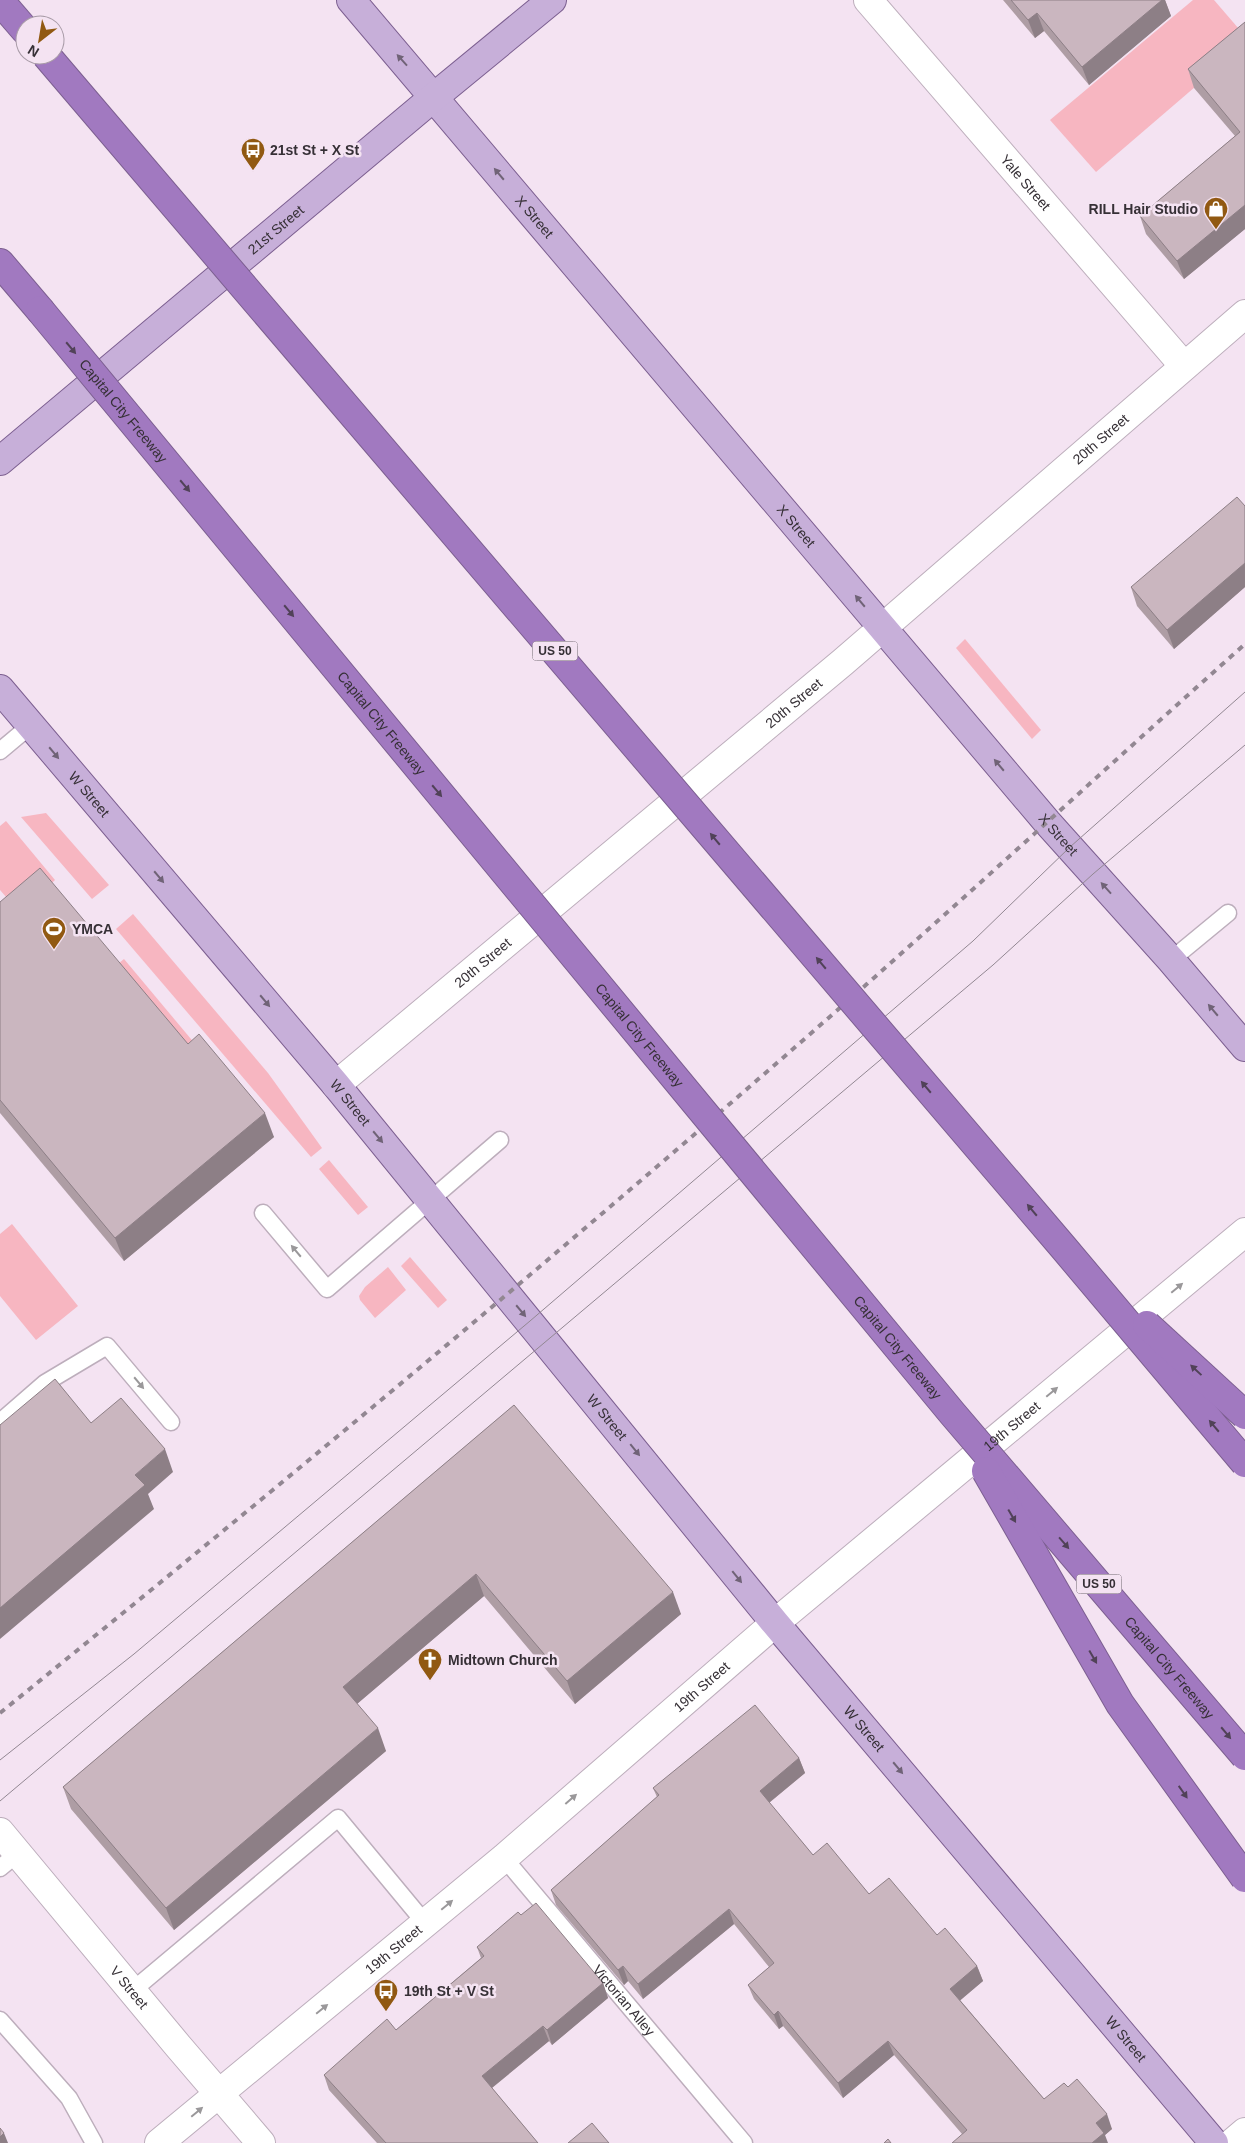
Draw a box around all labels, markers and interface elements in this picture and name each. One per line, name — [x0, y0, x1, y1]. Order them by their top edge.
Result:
north arrow — [15, 15, 65, 65]
text: N — [25, 42, 42, 61]
one-way arrow — [396, 54, 408, 66]
bus stop icon: 21st St + X St — [240, 137, 266, 171]
place label: 21st St + X St — [270, 142, 359, 158]
street label: Yale Street — [997, 151, 1054, 214]
one-way arrow — [494, 168, 505, 181]
street label: X Street — [512, 192, 557, 241]
shop icon: RILL Hair Studio — [1203, 196, 1229, 230]
place label: RILL Hair Studio — [1089, 201, 1198, 217]
street label: 21st Street — [245, 202, 307, 258]
one-way arrow — [65, 341, 76, 354]
street label: Capital City Freeway — [76, 356, 171, 466]
street label: 20th Street — [1069, 410, 1132, 467]
one-way arrow — [180, 479, 191, 492]
street label: X Street — [774, 501, 819, 550]
one-way arrow — [854, 596, 866, 608]
one-way arrow — [284, 605, 295, 618]
road number: US 50 — [532, 641, 578, 660]
street label: Capital City Freeway — [334, 668, 429, 778]
street label: 20th Street — [762, 675, 825, 731]
one-way arrow — [49, 746, 60, 759]
one-way arrow — [994, 759, 1005, 772]
street label: W Street — [66, 768, 113, 820]
one-way arrow — [432, 784, 443, 797]
street label: X Street — [1035, 810, 1081, 859]
one-way arrow — [710, 833, 721, 846]
one-way arrow — [154, 870, 165, 883]
one-way arrow — [1100, 882, 1112, 894]
sports icon: YMCA — [41, 916, 67, 950]
place label: YMCA — [72, 921, 113, 937]
street label: 20th Street — [451, 934, 514, 991]
one-way arrow — [815, 957, 826, 970]
street label: Capital City Freeway — [592, 980, 687, 1090]
one-way arrow — [259, 994, 270, 1007]
one-way arrow — [1208, 1003, 1219, 1016]
street label: W Street — [327, 1076, 374, 1129]
one-way arrow — [921, 1080, 932, 1093]
one-way arrow — [372, 1130, 384, 1142]
one-way arrow — [1026, 1204, 1037, 1217]
one-way arrow — [290, 1245, 301, 1258]
one-way arrow — [1170, 1283, 1183, 1294]
street label: Capital City Freeway — [850, 1292, 945, 1402]
one-way arrow — [515, 1305, 526, 1317]
one-way arrow — [1191, 1364, 1203, 1376]
one-way arrow — [133, 1377, 144, 1389]
one-way arrow — [1045, 1387, 1058, 1398]
street label: W Street — [584, 1391, 631, 1443]
street label: 19th Street — [980, 1398, 1043, 1454]
one-way arrow — [1208, 1420, 1219, 1433]
one-way arrow — [629, 1444, 640, 1457]
one-way arrow — [1007, 1509, 1016, 1522]
one-way arrow — [1058, 1536, 1069, 1549]
one-way arrow — [732, 1570, 743, 1583]
road number: US 50 — [1076, 1575, 1122, 1594]
street label: Capital City Freeway — [1121, 1613, 1218, 1722]
church icon: Midtown Church — [417, 1647, 443, 1681]
one-way arrow — [1088, 1650, 1097, 1663]
place label: Midtown Church — [448, 1652, 558, 1668]
street label: 19th Street — [670, 1658, 733, 1715]
street label: W Street — [841, 1703, 888, 1755]
one-way arrow — [1220, 1727, 1231, 1740]
one-way arrow — [892, 1762, 903, 1775]
one-way arrow — [1178, 1785, 1188, 1799]
one-way arrow — [564, 1794, 577, 1805]
one-way arrow — [441, 1899, 453, 1911]
street label: 19th Street — [362, 1921, 425, 1977]
street label: Victorian Alley — [589, 1962, 658, 2039]
street label: V Street — [107, 1963, 152, 2012]
bus stop icon: 19th St + V St — [373, 1978, 399, 2012]
place label: 19th St + V St — [404, 1983, 494, 1999]
one-way arrow — [315, 2003, 328, 2014]
street label: W Street — [1102, 2013, 1150, 2065]
one-way arrow — [190, 2106, 203, 2117]

